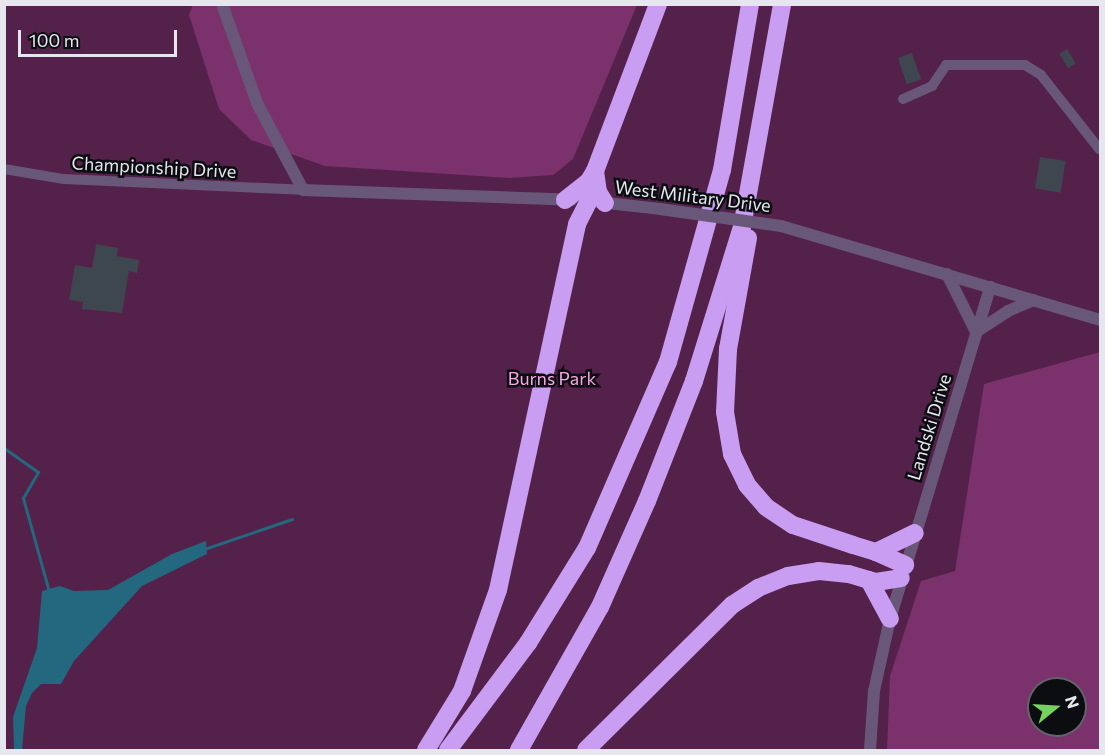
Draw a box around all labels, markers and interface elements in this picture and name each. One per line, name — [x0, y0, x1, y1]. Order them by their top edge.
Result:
scale bar — [21, 18, 180, 56]
text: 100 m — [29, 29, 79, 51]
street label: Championship Drive — [71, 152, 237, 182]
street label: West Military Drive — [614, 176, 772, 216]
park label: Burns Park — [508, 367, 596, 389]
street label: Landski Drive — [903, 371, 955, 483]
north arrow — [1027, 677, 1087, 737]
text: N — [1062, 693, 1084, 711]

